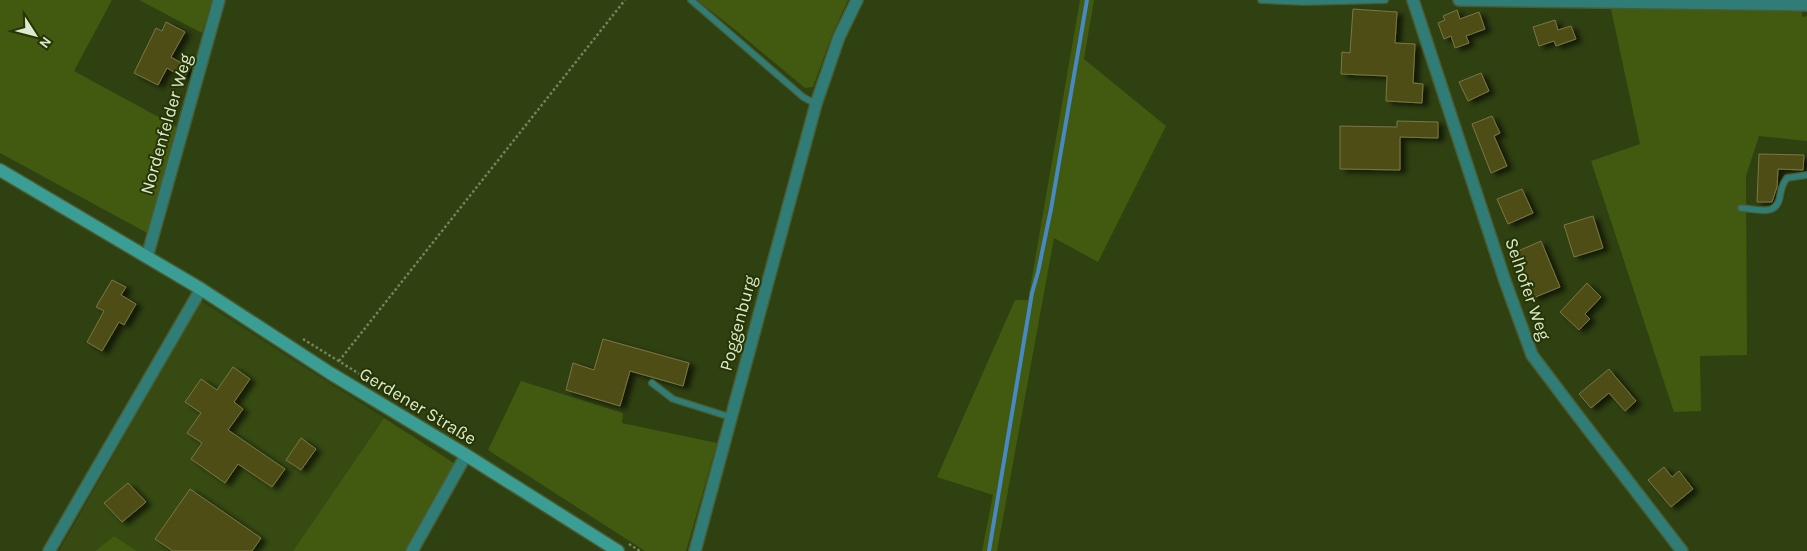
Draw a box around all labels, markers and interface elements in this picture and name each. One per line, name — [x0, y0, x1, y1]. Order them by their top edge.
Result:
north arrow — [10, 10, 60, 60]
text: N — [35, 33, 55, 51]
street label: Nordenfelder Weg — [135, 51, 197, 197]
street label: Selhofer Weg — [1500, 235, 1556, 343]
street label: Poggenburg — [715, 273, 761, 373]
street label: Gerdener Straße — [356, 362, 480, 450]

